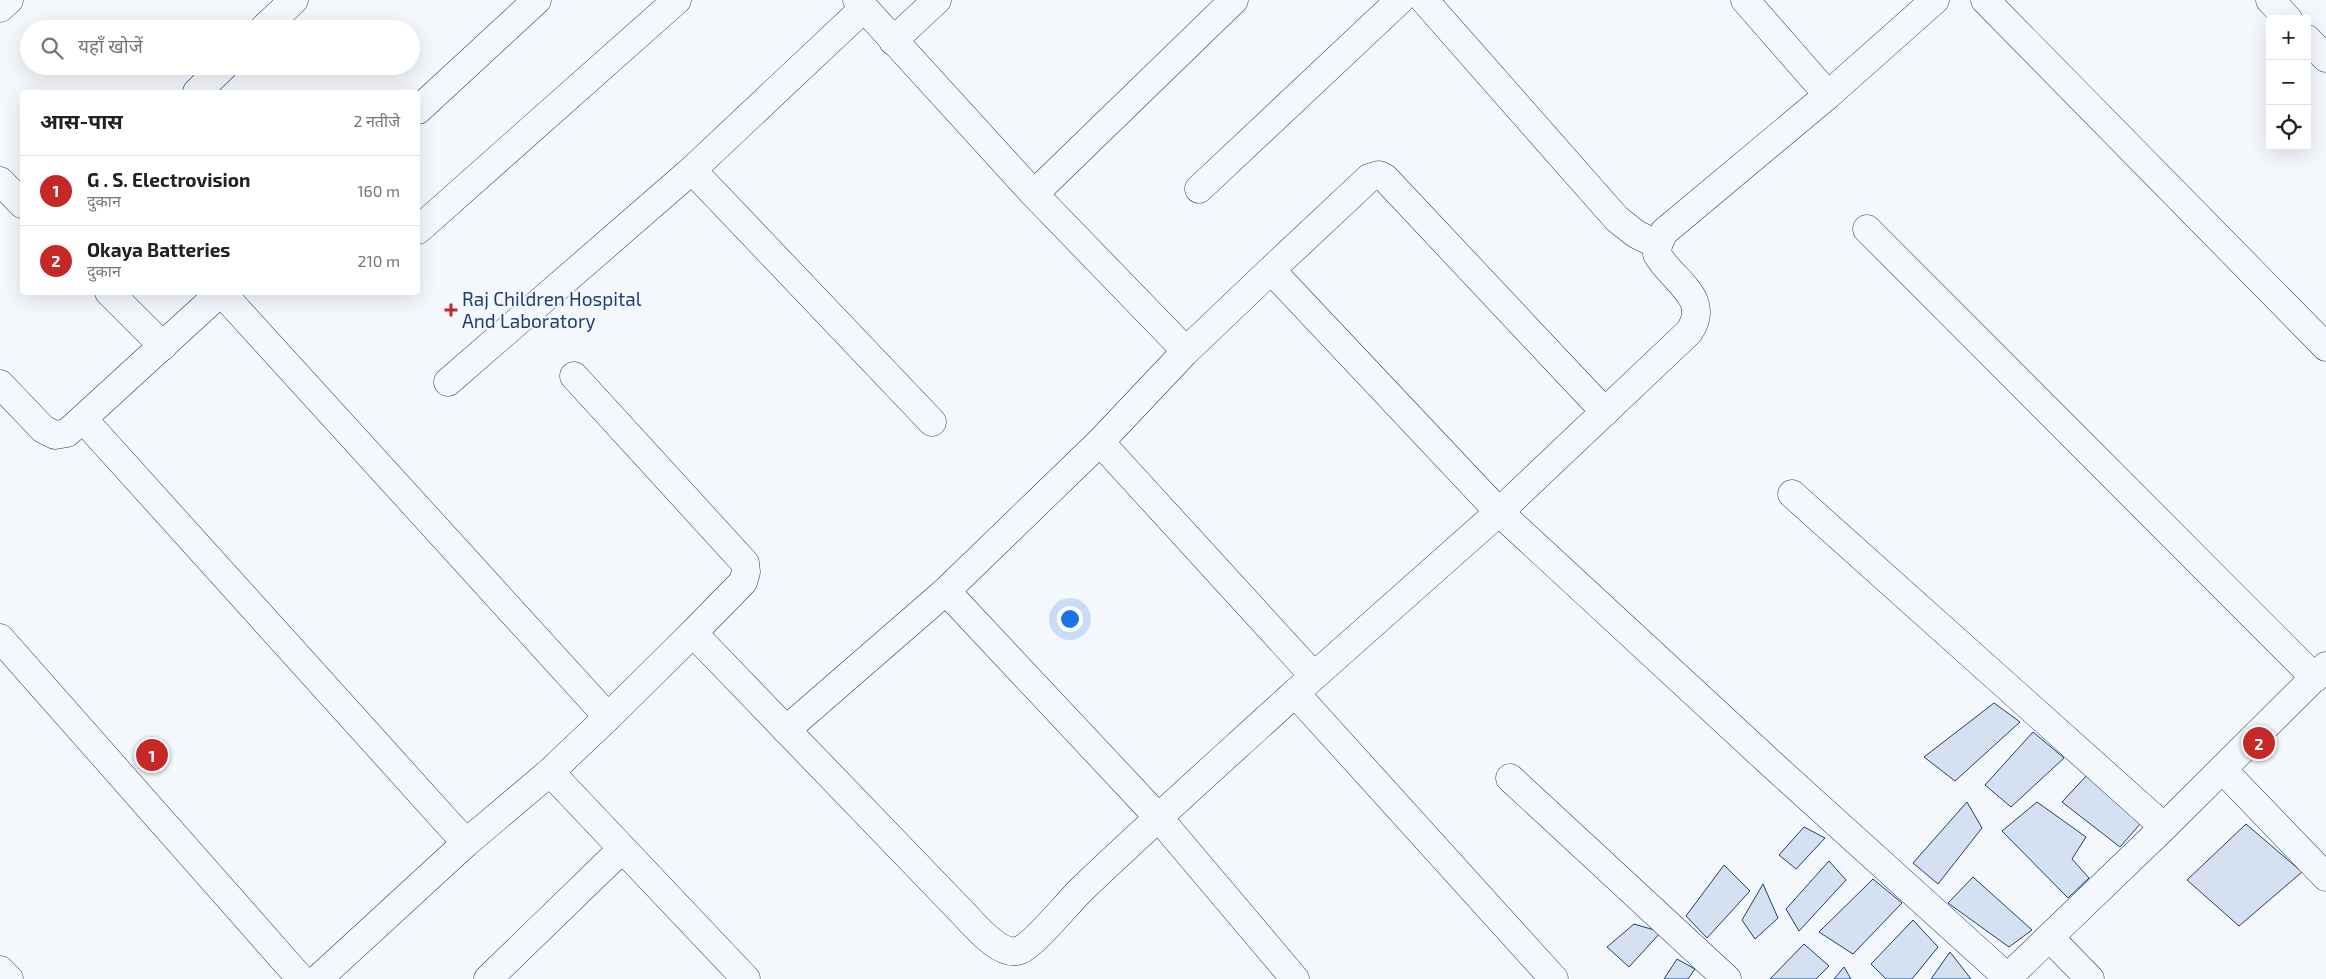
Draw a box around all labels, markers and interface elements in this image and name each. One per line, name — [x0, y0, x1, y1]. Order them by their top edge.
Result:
map controls — [2266, 15, 2311, 150]
button: + — [2266, 15, 2311, 60]
search box — [20, 20, 420, 75]
icon: search — [38, 34, 66, 62]
text: यहाँ खोजें — [78, 34, 143, 57]
button: − — [2266, 60, 2311, 105]
button: locate — [2266, 105, 2311, 150]
text: आस-पास — [40, 108, 123, 133]
text: 2 नतीजे — [353, 111, 400, 130]
text: G . S. Electrovision — [87, 168, 250, 191]
text: 1 — [53, 181, 59, 200]
text: 160 m — [357, 181, 400, 200]
text: दुकान — [87, 191, 121, 210]
text: Okaya Batteries — [87, 238, 230, 261]
text: 2 — [51, 251, 61, 270]
text: 210 m — [357, 251, 400, 270]
text: दुकान — [87, 261, 121, 280]
place label: Raj Children Hospital And Laboratory — [462, 287, 642, 332]
marker: Raj Children Hospital And Laboratory — [444, 303, 458, 317]
your location — [1057, 606, 1083, 632]
pin: 2 — [2243, 724, 2275, 762]
pin: 1 — [136, 736, 168, 774]

